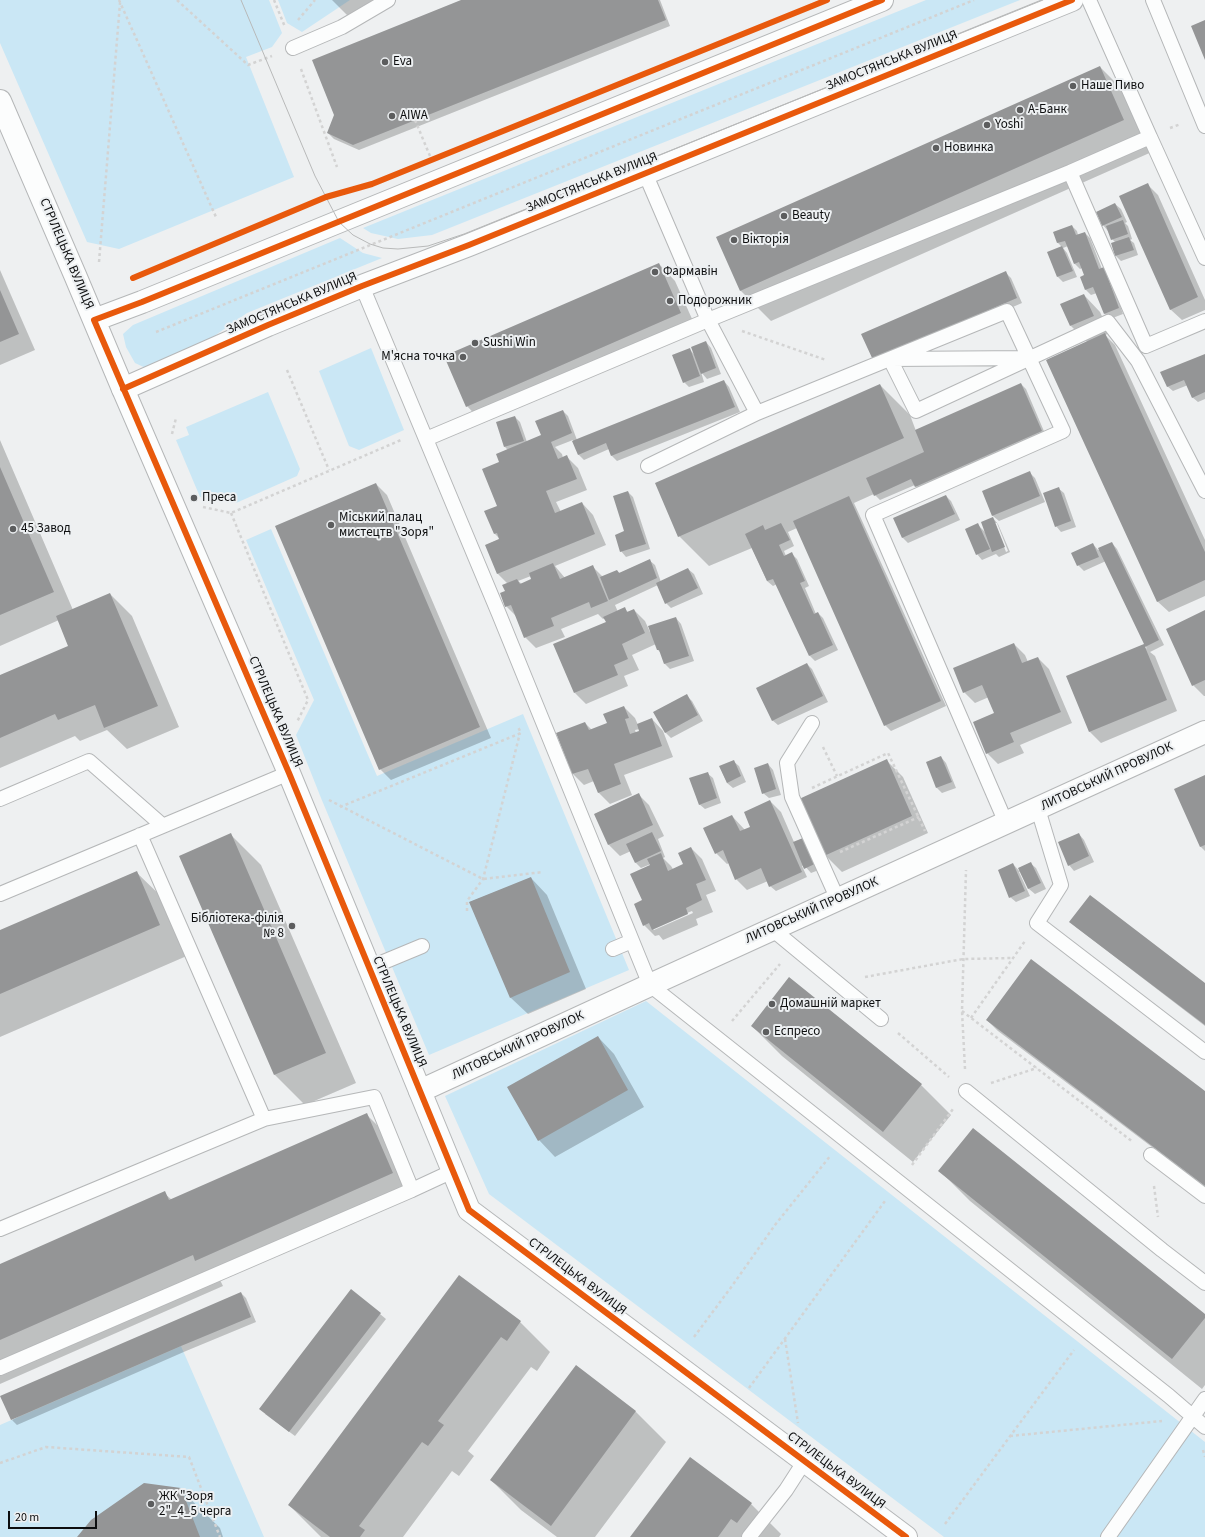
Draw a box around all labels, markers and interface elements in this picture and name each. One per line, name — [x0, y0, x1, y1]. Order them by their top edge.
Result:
street label: ЗАМОСТЯНСЬКА ВУЛИЦЯ — [824, 27, 960, 95]
place label: Eva — [393, 54, 412, 70]
marker: Eva — [380, 57, 390, 67]
place label: Наше Пиво — [1081, 78, 1144, 94]
marker: Наше Пиво — [1068, 81, 1078, 91]
place label: А-Банк — [1028, 102, 1067, 118]
marker: А-Банк — [1015, 105, 1025, 115]
place label: AIWA — [400, 108, 428, 124]
marker: AIWA — [387, 111, 397, 121]
place label: Yoshi — [995, 117, 1023, 133]
marker: Yoshi — [982, 120, 992, 130]
place label: Новинка — [944, 140, 994, 156]
marker: Новинка — [931, 143, 941, 153]
street label: ЗАМОСТЯНСЬКА ВУЛИЦЯ — [524, 149, 660, 217]
street label: СТРІЛЕЦЬКА ВУЛИЦЯ — [36, 196, 96, 312]
place label: Beauty — [792, 208, 830, 224]
marker: Beauty — [779, 211, 789, 221]
place label: Вікторія — [742, 232, 789, 248]
marker: Вікторія — [729, 235, 739, 245]
place label: Фармавін — [663, 264, 718, 280]
marker: Фармавін — [650, 267, 660, 277]
street label: ЗАМОСТЯНСЬКА ВУЛИЦЯ — [224, 269, 360, 339]
place label: Подорожник — [678, 293, 752, 309]
marker: Подорожник — [665, 296, 675, 306]
place label: Sushi Win — [483, 335, 536, 351]
marker: Sushi Win — [470, 338, 480, 348]
place label: М'ясна точка — [381, 349, 455, 365]
marker: М'ясна точка — [458, 352, 468, 362]
place label: Преса — [202, 490, 236, 506]
marker: Преса — [189, 493, 199, 503]
place label: Міський палац мистецтв "Зоря" — [339, 510, 434, 541]
marker: Міський палац мистецтв "Зоря" — [326, 520, 336, 530]
place label: 45 Завод — [21, 521, 71, 537]
marker: 45 Завод — [8, 524, 18, 534]
street label: СТРІЛЕЦЬКА ВУЛИЦЯ — [245, 654, 305, 770]
street label: ЛИТОВСЬКИЙ ПРОВУЛОК — [1038, 739, 1176, 815]
street label: ЛИТОВСЬКИЙ ПРОВУЛОК — [743, 875, 881, 947]
place label: Бібліотека-філія № 8 — [191, 911, 284, 942]
marker: Бібліотека-філія № 8 — [287, 921, 297, 931]
street label: СТРІЛЕЦЬКА ВУЛИЦЯ — [369, 954, 429, 1070]
place label: Домашній маркет — [780, 996, 881, 1012]
marker: Домашній маркет — [767, 999, 777, 1009]
street label: ЛИТОВСЬКИЙ ПРОВУЛОК — [449, 1008, 587, 1084]
place label: Еспресо — [774, 1024, 820, 1040]
marker: Еспресо — [761, 1027, 771, 1037]
street label: СТРІЛЕЦЬКА ВУЛИЦЯ — [525, 1235, 629, 1319]
street label: СТРІЛЕЦЬКА ВУЛИЦЯ — [784, 1429, 888, 1513]
place label: ЖК "Зоря 2"_4_5 черга — [159, 1489, 231, 1520]
marker: ЖК "Зоря 2"_4_5 черга — [146, 1499, 156, 1509]
scale bar — [10, 1503, 99, 1529]
text: 20 m — [15, 1509, 39, 1526]

